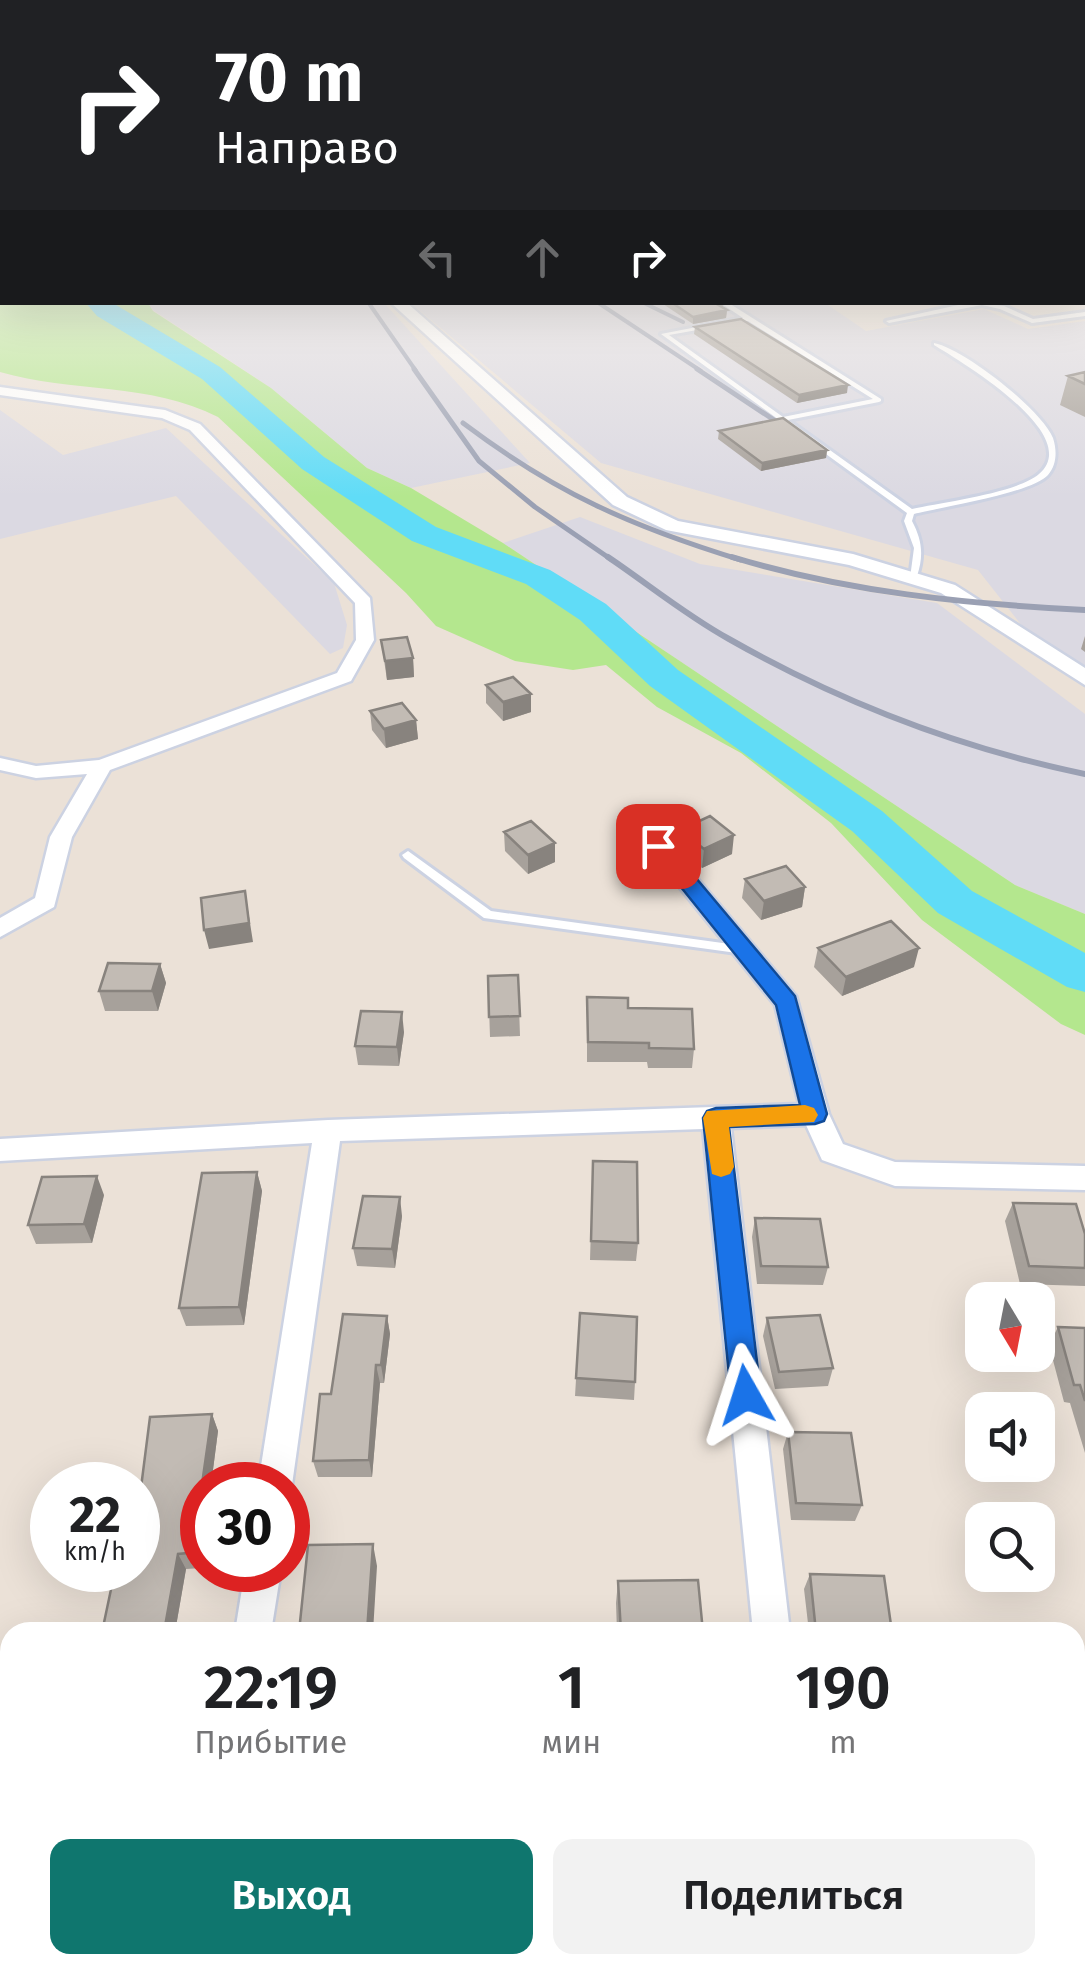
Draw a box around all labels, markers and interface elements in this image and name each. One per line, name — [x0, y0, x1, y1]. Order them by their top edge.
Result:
text: 70 m — [215, 36, 364, 120]
icon: right — [50, 40, 180, 170]
text: Направо — [215, 121, 399, 175]
icon: left — [410, 230, 465, 285]
icon: ahead — [515, 230, 570, 285]
icon: right — [620, 230, 675, 285]
pin — [616, 804, 701, 889]
icon: arrive — [631, 819, 686, 874]
north arrow — [965, 1282, 1055, 1372]
map controls — [965, 1282, 1055, 1592]
position arrow — [694, 1343, 798, 1447]
button: sound — [965, 1392, 1055, 1482]
speed limit sign: 30 — [180, 1462, 310, 1592]
text: 22 — [69, 1485, 121, 1545]
button: search — [965, 1502, 1055, 1592]
text: km/h — [64, 1537, 126, 1567]
text: 22:19 — [204, 1652, 338, 1724]
text: 1 — [558, 1652, 585, 1724]
text: 190 — [795, 1652, 891, 1724]
text: Прибытие — [194, 1723, 347, 1761]
text: мин — [542, 1723, 601, 1761]
text: m — [829, 1723, 857, 1761]
button: Выход — [50, 1839, 533, 1954]
button: Поделиться — [553, 1839, 1035, 1954]

